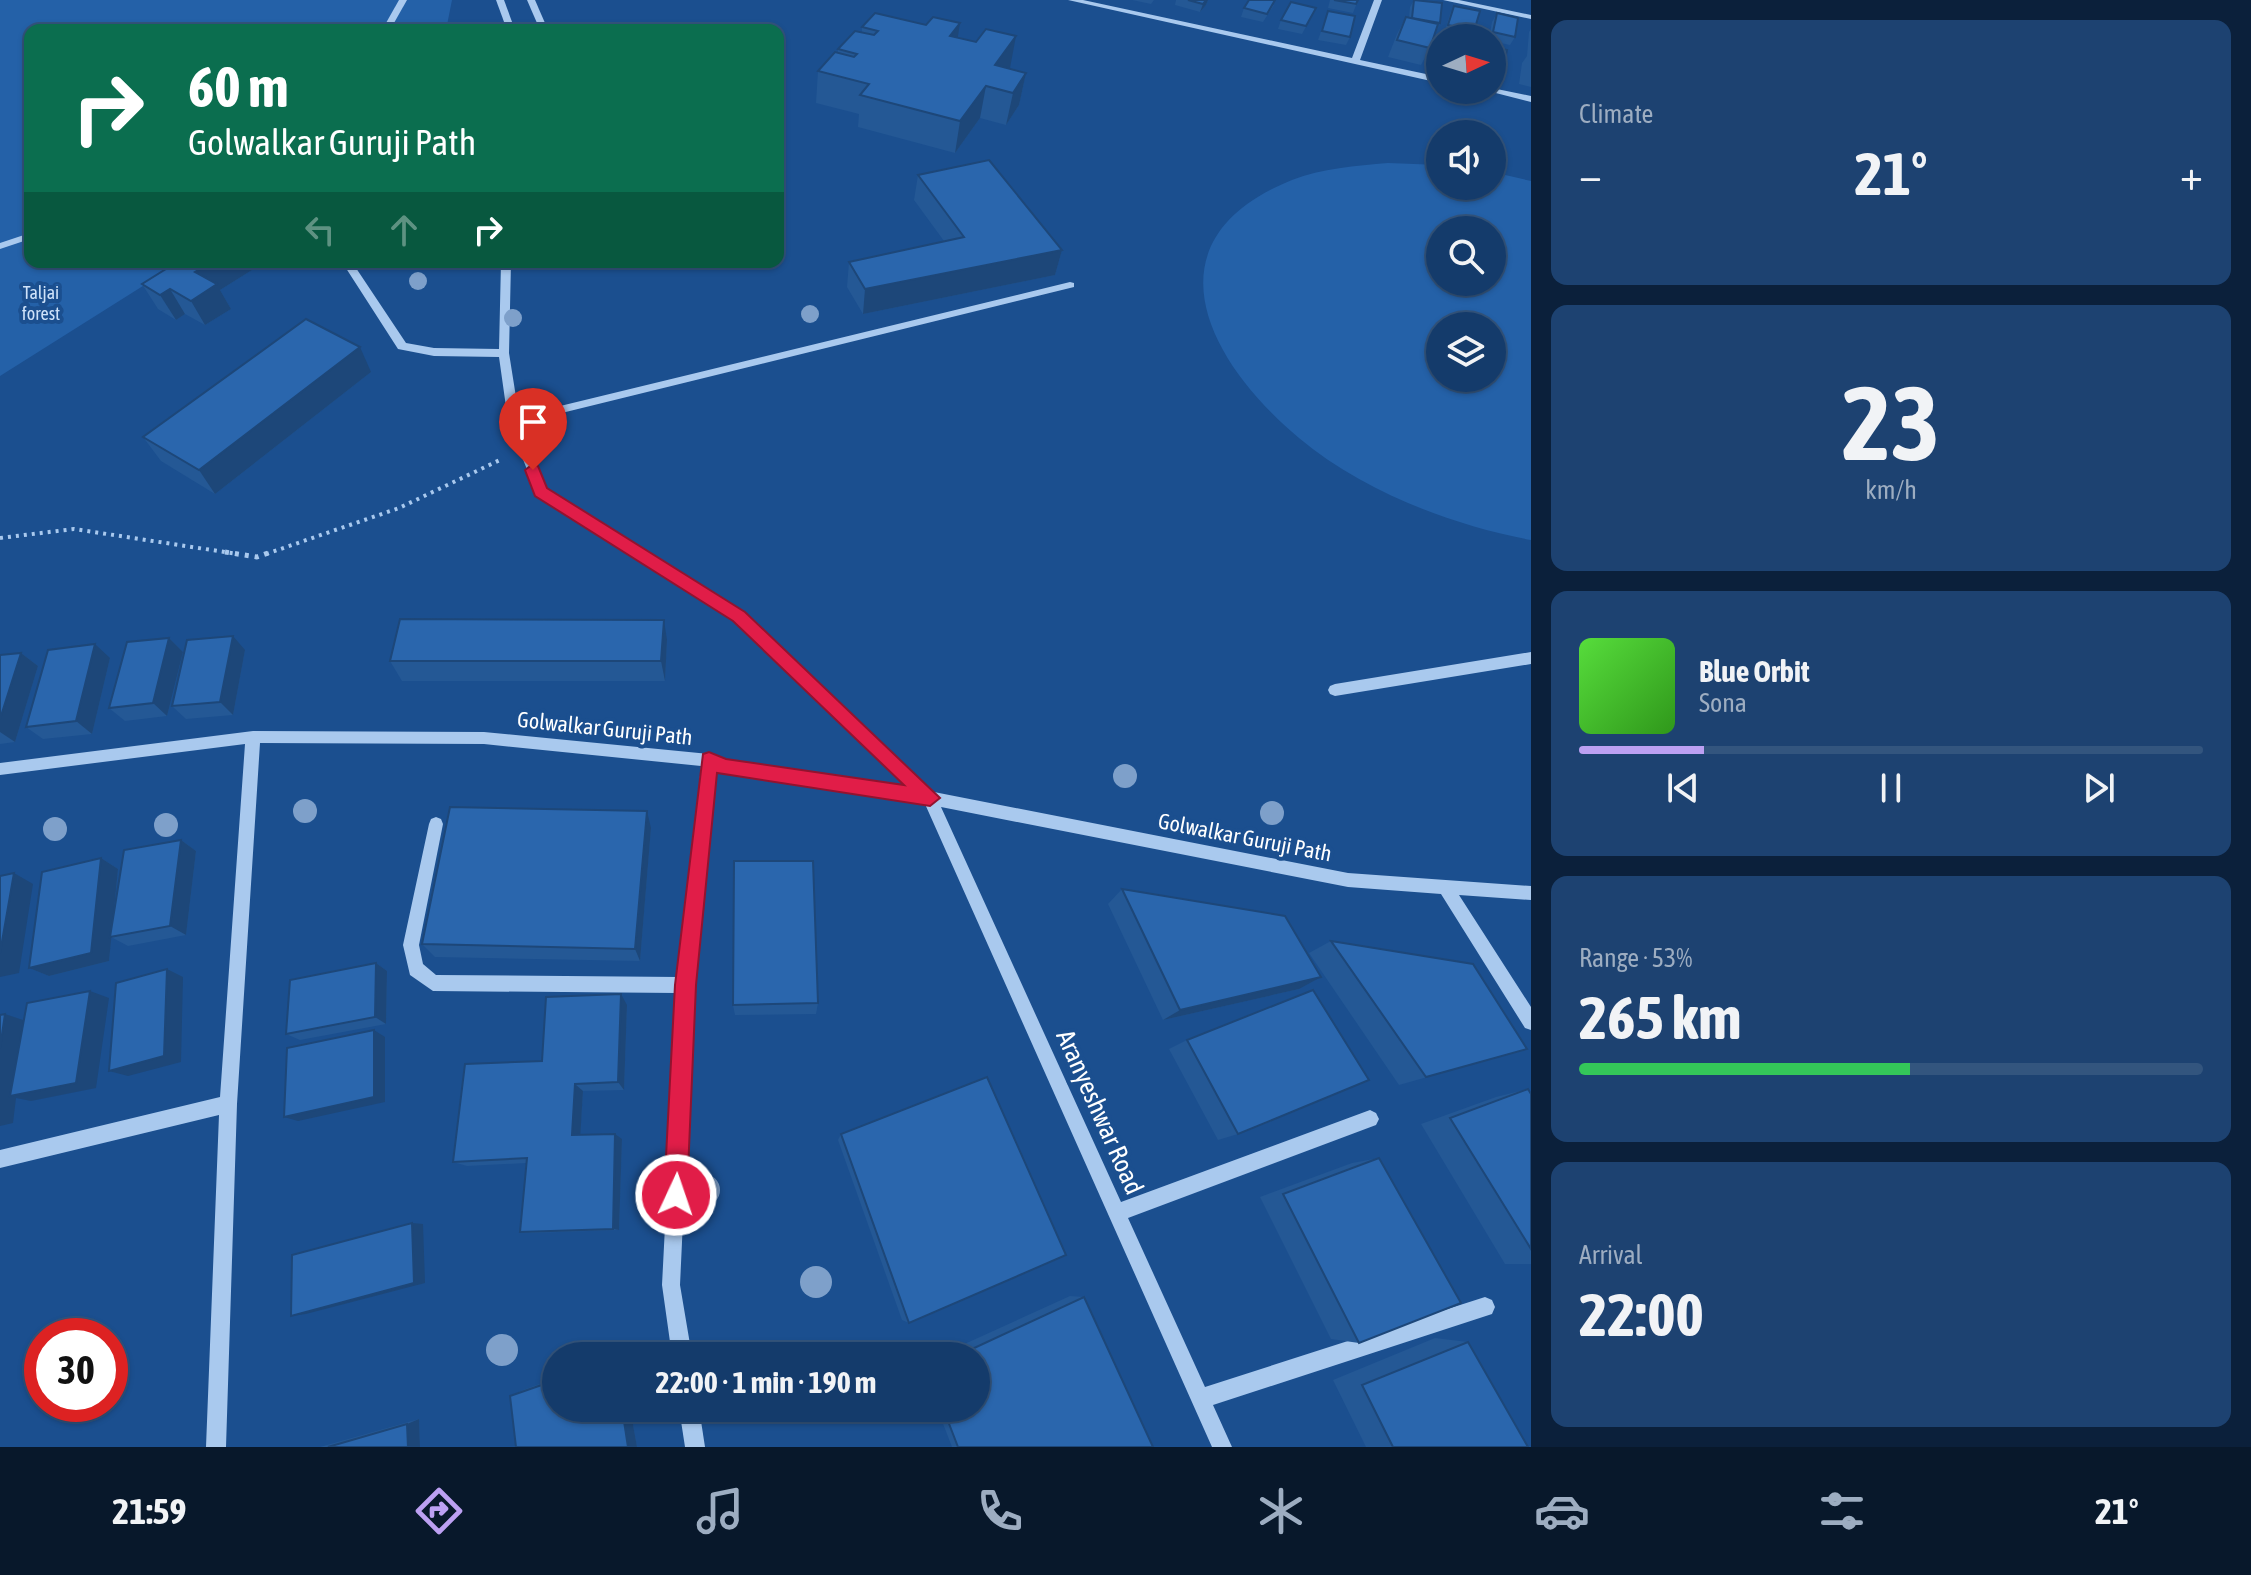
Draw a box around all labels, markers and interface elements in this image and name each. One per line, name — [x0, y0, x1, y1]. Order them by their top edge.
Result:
north arrow — [1426, 24, 1506, 104]
map controls — [1426, 24, 1506, 392]
text: 60 m — [188, 55, 289, 119]
icon: right — [56, 56, 160, 160]
text: Climate — [1579, 99, 1653, 129]
button: sound — [1426, 120, 1506, 200]
text: Golwalkar Guruji Path — [188, 121, 476, 163]
text: 21° — [1855, 139, 1927, 208]
text: − — [1579, 149, 1602, 199]
text: + — [2180, 149, 2203, 199]
icon: left — [298, 208, 342, 252]
icon: ahead — [382, 208, 426, 252]
icon: right — [466, 208, 510, 252]
button: search — [1426, 216, 1506, 296]
park label: Taljai forest — [22, 282, 60, 324]
button: layers — [1426, 312, 1506, 392]
text: 23 — [1842, 363, 1940, 482]
pin — [499, 388, 567, 470]
icon: arrive — [511, 400, 555, 444]
text: km/h — [1865, 475, 1917, 505]
text: Blue Orbit — [1699, 654, 1810, 688]
text: Sona — [1699, 688, 1747, 718]
street label: Golwalkar Guruji Path — [516, 706, 694, 750]
icon: previous — [1661, 766, 1705, 810]
icon: pause — [1869, 766, 1913, 810]
icon: next — [2077, 766, 2121, 810]
street label: Golwalkar Guruji Path — [1156, 807, 1334, 867]
text: Range · 53% — [1579, 943, 1692, 973]
text: 265 km — [1579, 983, 1741, 1052]
street label: Aranyeshwar Road — [1050, 1025, 1150, 1199]
position arrow — [634, 1153, 718, 1237]
text: Arrival — [1579, 1240, 1643, 1270]
text: 22:00 — [1579, 1280, 1704, 1349]
speed limit sign: 30 — [24, 1318, 128, 1422]
text: 22:00 · 1 min · 190 m — [656, 1365, 876, 1399]
icon: directions — [411, 1483, 467, 1539]
icon: music — [692, 1483, 748, 1539]
icon: phone — [972, 1483, 1028, 1539]
icon: climate — [1253, 1483, 1309, 1539]
icon: car — [1534, 1483, 1590, 1539]
icon: filters — [1814, 1483, 1870, 1539]
text: 21:59 — [112, 1490, 186, 1532]
text: 21° — [2095, 1490, 2139, 1532]

